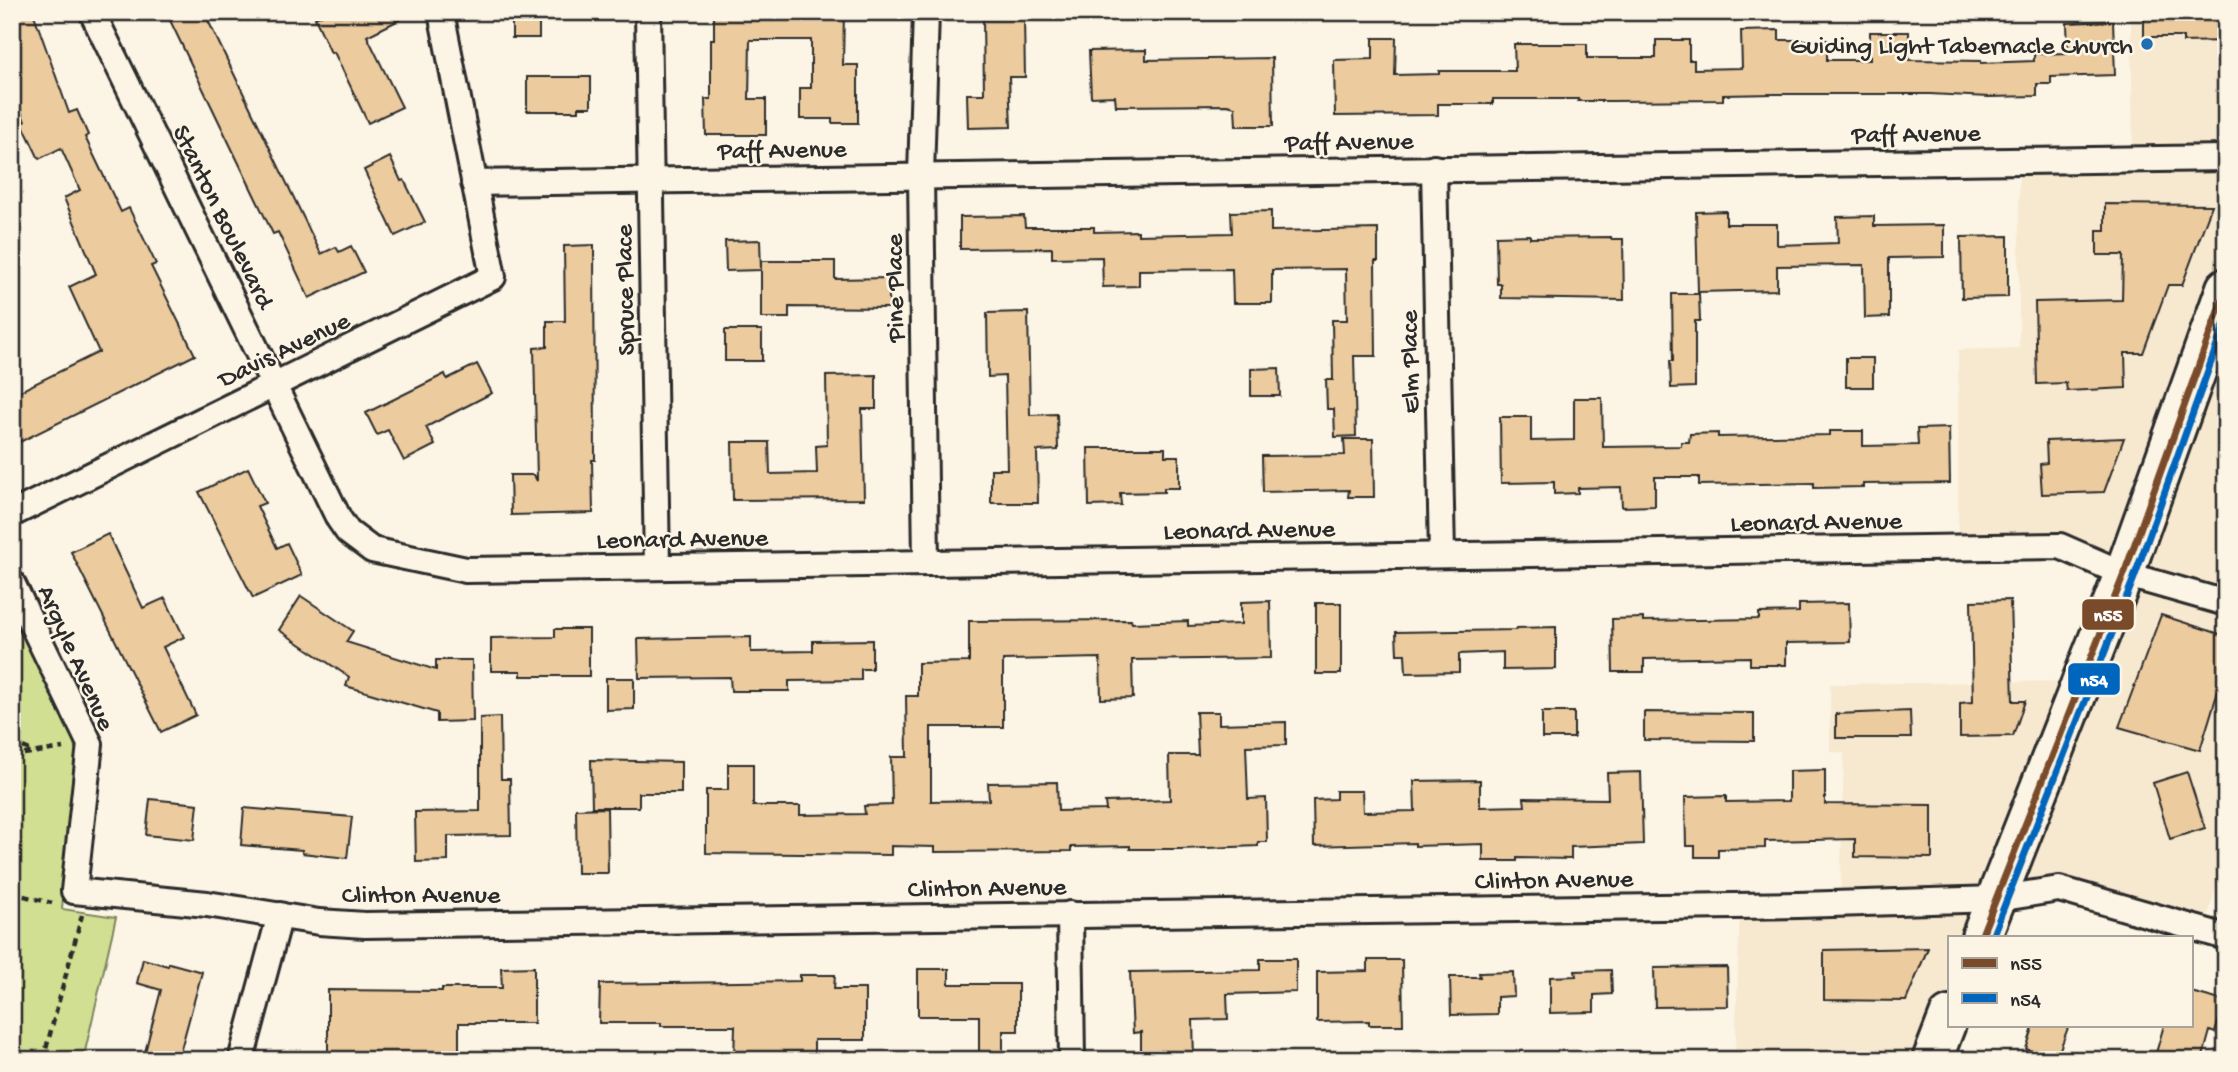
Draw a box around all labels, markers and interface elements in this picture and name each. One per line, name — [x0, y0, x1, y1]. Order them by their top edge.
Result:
place label: Guiding Light Tabernacle Church — [1790, 33, 2133, 64]
marker: Guiding Light Tabernacle Church — [2139, 36, 2155, 52]
street label: Paff Avenue — [1850, 120, 1981, 153]
street label: Stanton Boulevard — [163, 121, 280, 316]
street label: Paff Avenue — [1283, 128, 1414, 161]
street label: Paff Avenue — [716, 136, 847, 169]
street label: Spruce Place — [611, 223, 644, 356]
street label: Pine Place — [881, 233, 914, 344]
street label: Davis Avenue — [212, 307, 356, 398]
street label: Elm Place — [1396, 309, 1429, 414]
street label: Leonard Avenue — [1730, 507, 1903, 541]
street label: Leonard Avenue — [1163, 515, 1336, 549]
street label: Leonard Avenue — [596, 524, 769, 558]
street label: Argyle Avenue — [28, 581, 120, 737]
line badge: n55 — [2081, 598, 2135, 631]
text: n55 — [2093, 606, 2123, 629]
line badge: n54 — [2067, 662, 2121, 696]
text: n54 — [2080, 671, 2109, 694]
street label: Clinton Avenue — [1475, 866, 1634, 899]
street label: Clinton Avenue — [908, 874, 1067, 907]
street label: Clinton Avenue — [342, 882, 501, 913]
legend — [1948, 936, 2192, 1026]
text: n55 — [2010, 954, 2042, 979]
text: n54 — [2010, 990, 2041, 1015]

